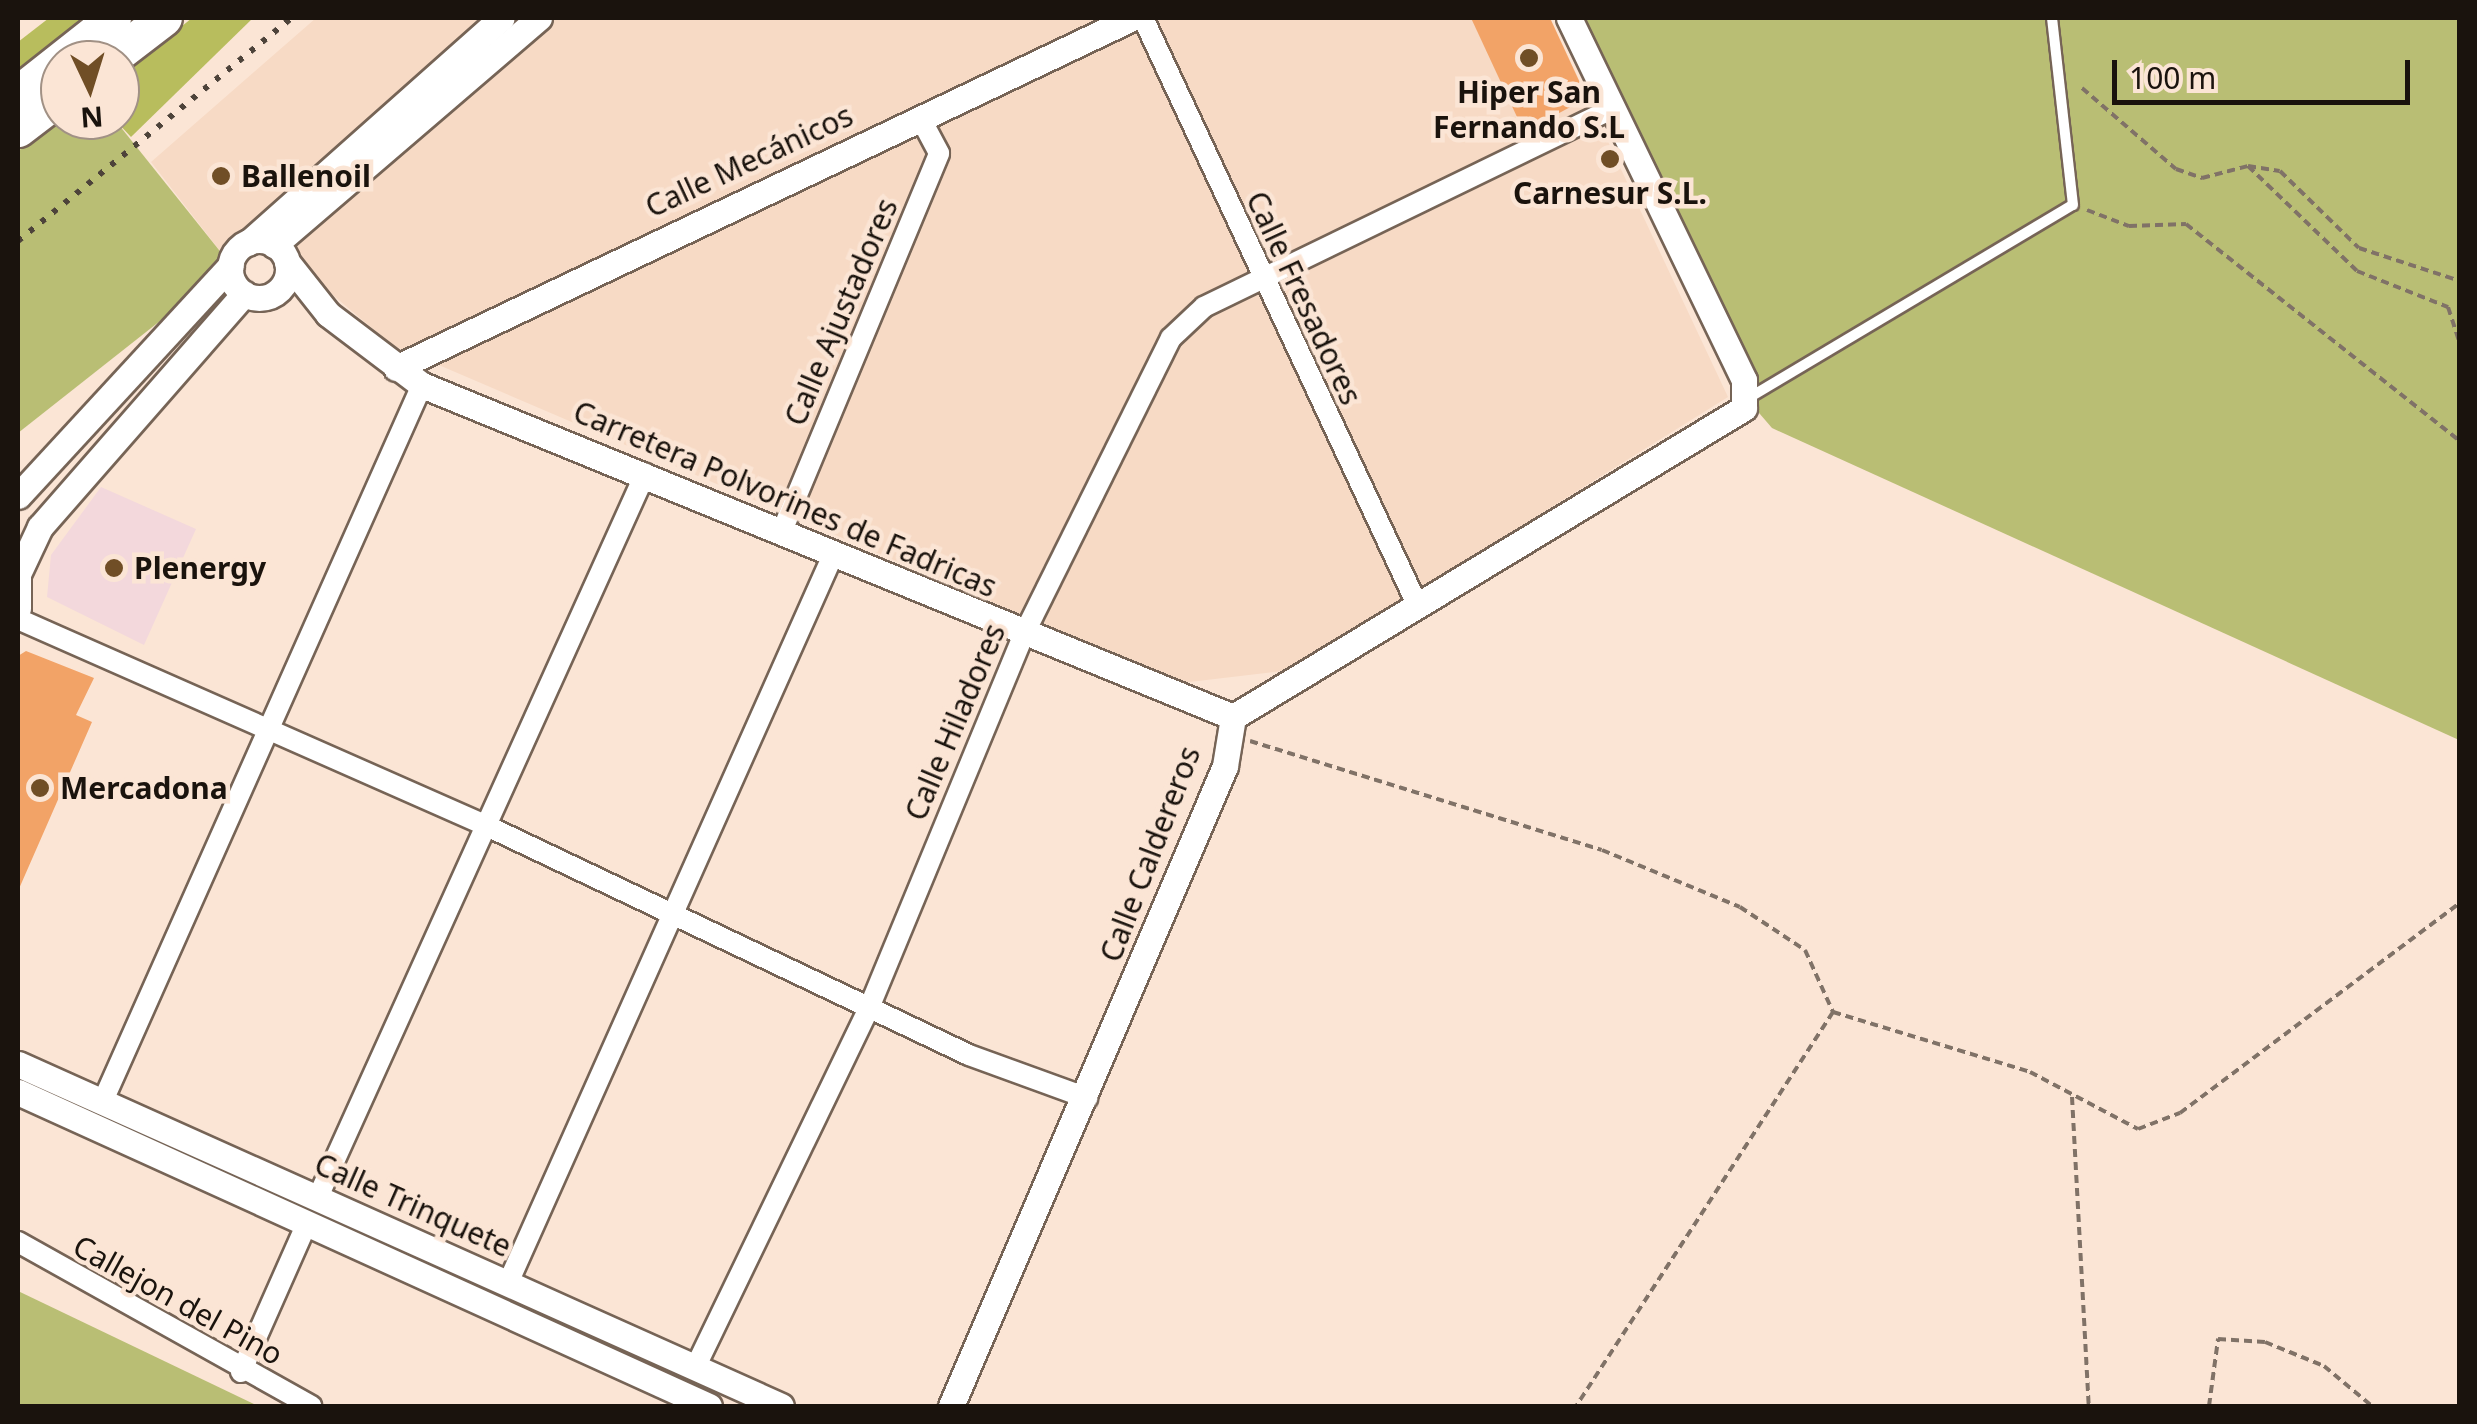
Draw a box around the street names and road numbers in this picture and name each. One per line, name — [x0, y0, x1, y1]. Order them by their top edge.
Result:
street label: Calle Mecánicos — [640, 97, 858, 225]
street label: Calle Fresadores — [1239, 186, 1369, 410]
street label: Calle Ajustadores — [777, 193, 905, 431]
street label: Carretera Polvorines de Fadricas — [568, 393, 1002, 605]
street label: Calle Hiladores — [897, 618, 1013, 826]
street label: Calle Caldereros — [1092, 741, 1208, 967]
street label: Calle Trinquete — [309, 1146, 517, 1264]
street label: Callejon del Pino — [67, 1228, 289, 1372]

